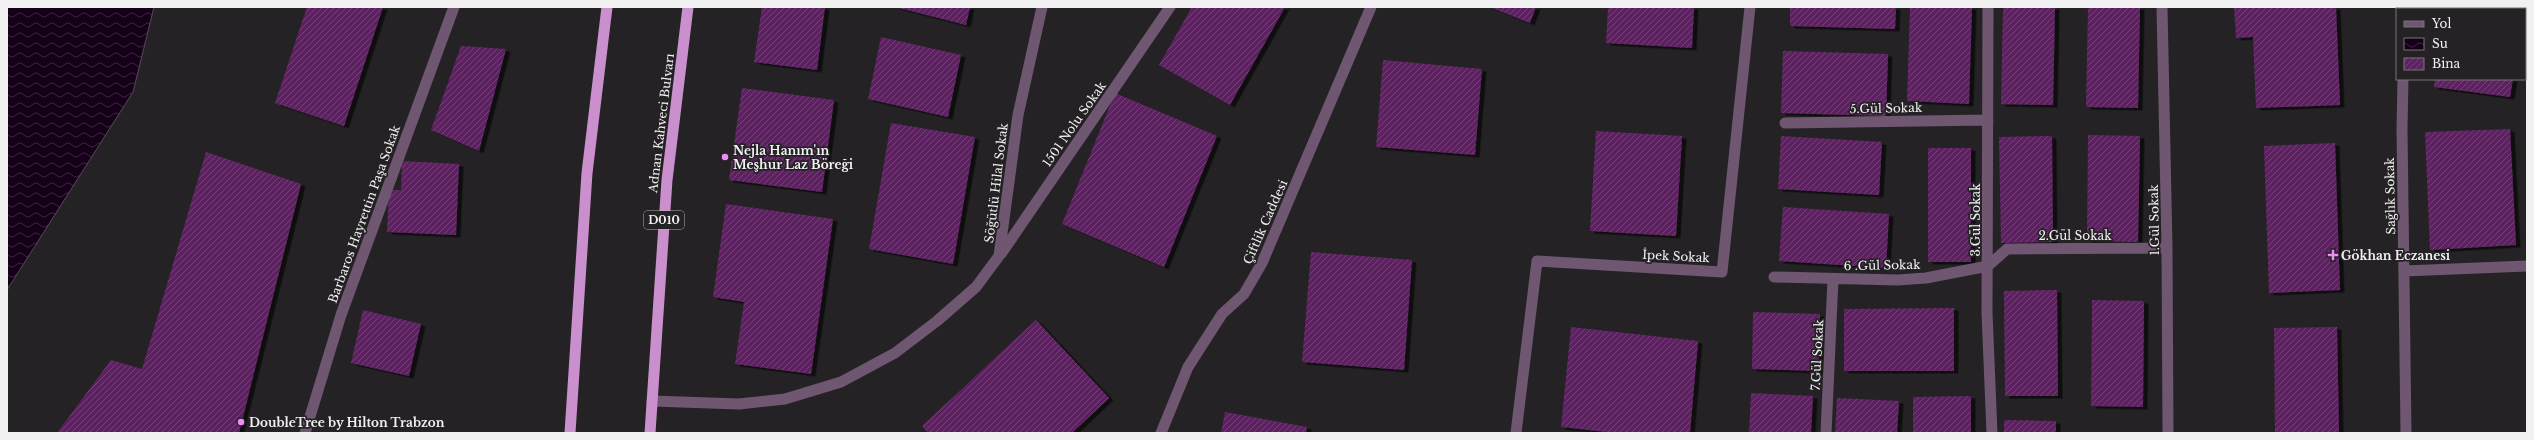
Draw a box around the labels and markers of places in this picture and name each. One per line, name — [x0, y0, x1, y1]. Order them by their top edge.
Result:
place label: Nejla Hanım'ın Meşhur Laz Böreği — [733, 143, 854, 172]
marker: Nejla Hanım'ın Meşhur Laz Böreği — [720, 152, 730, 162]
place label: Gökhan Eczanesi — [2341, 248, 2451, 263]
marker: Gökhan Eczanesi — [2328, 250, 2338, 260]
place label: DoubleTree by Hilton Trabzon — [249, 415, 445, 430]
marker: DoubleTree by Hilton Trabzon — [236, 417, 246, 427]

